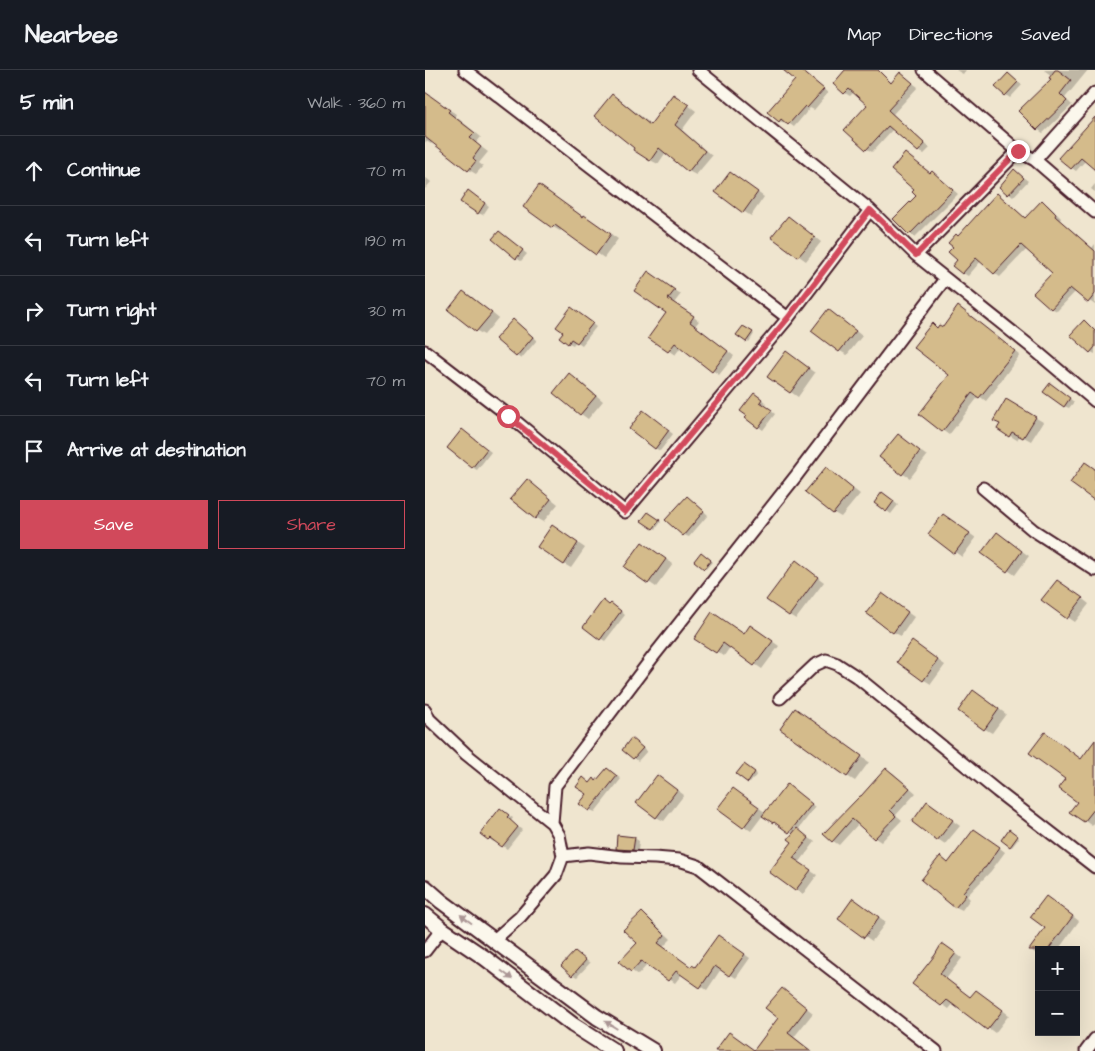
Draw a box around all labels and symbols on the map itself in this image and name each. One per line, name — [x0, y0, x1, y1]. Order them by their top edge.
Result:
route end — [1007, 140, 1030, 163]
route start — [497, 405, 520, 428]
one-way arrow — [459, 914, 473, 924]
one-way arrow — [500, 969, 513, 980]
one-way arrow — [605, 1021, 618, 1030]

